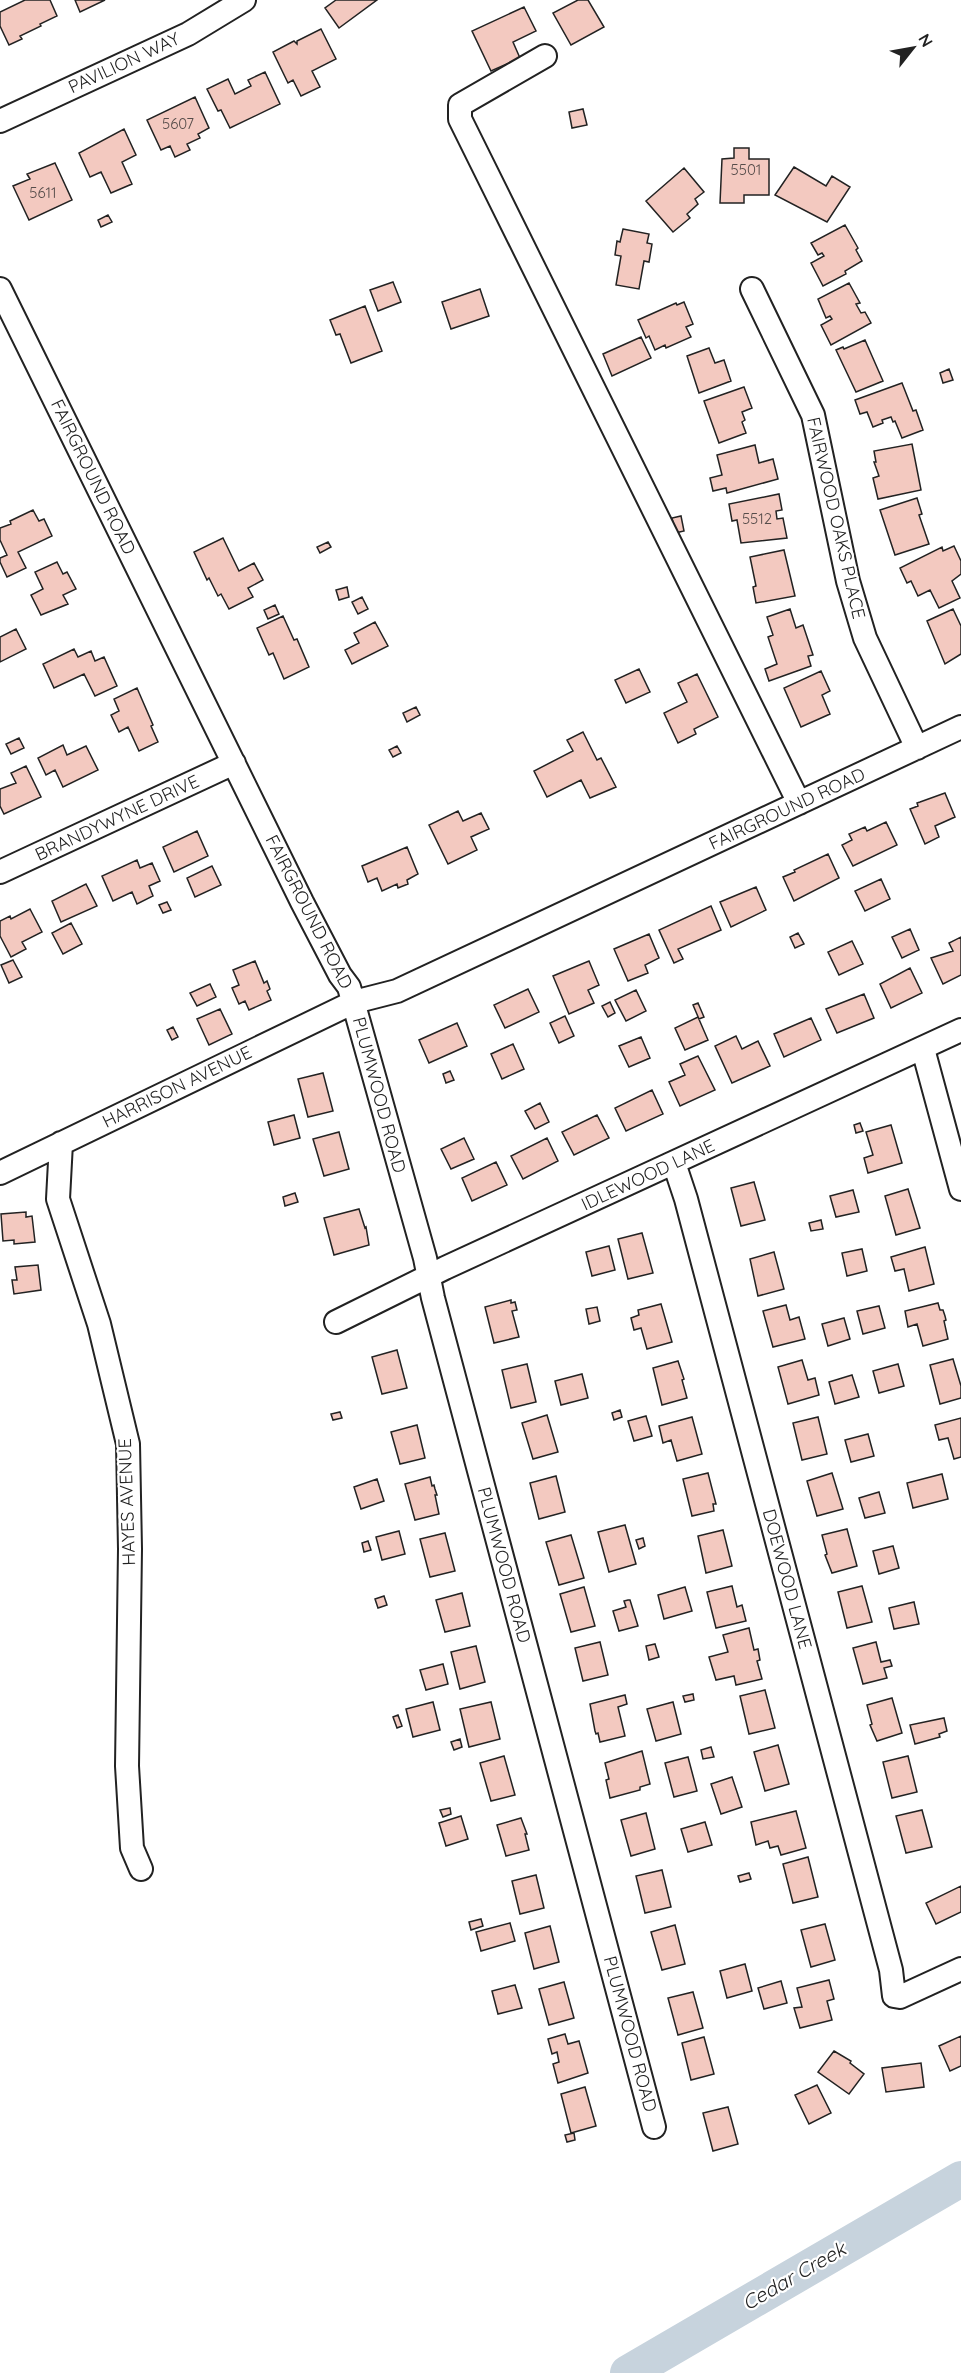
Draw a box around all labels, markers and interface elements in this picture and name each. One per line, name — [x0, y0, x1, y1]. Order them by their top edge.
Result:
north arrow — [883, 18, 943, 78]
street label: PAVILION WAY — [64, 27, 183, 98]
text: N — [914, 30, 937, 50]
house number: 5607 — [162, 114, 194, 133]
house number: 5501 — [731, 160, 761, 179]
house number: 5611 — [29, 183, 57, 202]
street label: FAIRGROUND ROAD — [46, 395, 141, 558]
street label: FAIRWOOD OAKS PLACE — [802, 415, 871, 621]
house number: 5512 — [742, 509, 772, 528]
street label: FAIRGROUND ROAD — [705, 762, 869, 855]
street label: BRANDYWYNE DRIVE — [31, 769, 203, 866]
street label: FAIRGROUND ROAD — [261, 831, 358, 993]
street label: PLUMWOOD ROAD — [348, 1014, 411, 1175]
street label: HARRISON AVENUE — [98, 1040, 255, 1133]
street label: IDLEWOOD LANE — [577, 1134, 718, 1216]
street label: HAYES AVENUE — [113, 1438, 140, 1566]
street label: PLUMWOOD ROAD — [473, 1484, 536, 1645]
street label: DOEWOOD LANE — [758, 1506, 817, 1652]
street label: PLUMWOOD ROAD — [599, 1953, 662, 2114]
water label: Cedar Creek — [738, 2235, 852, 2315]

